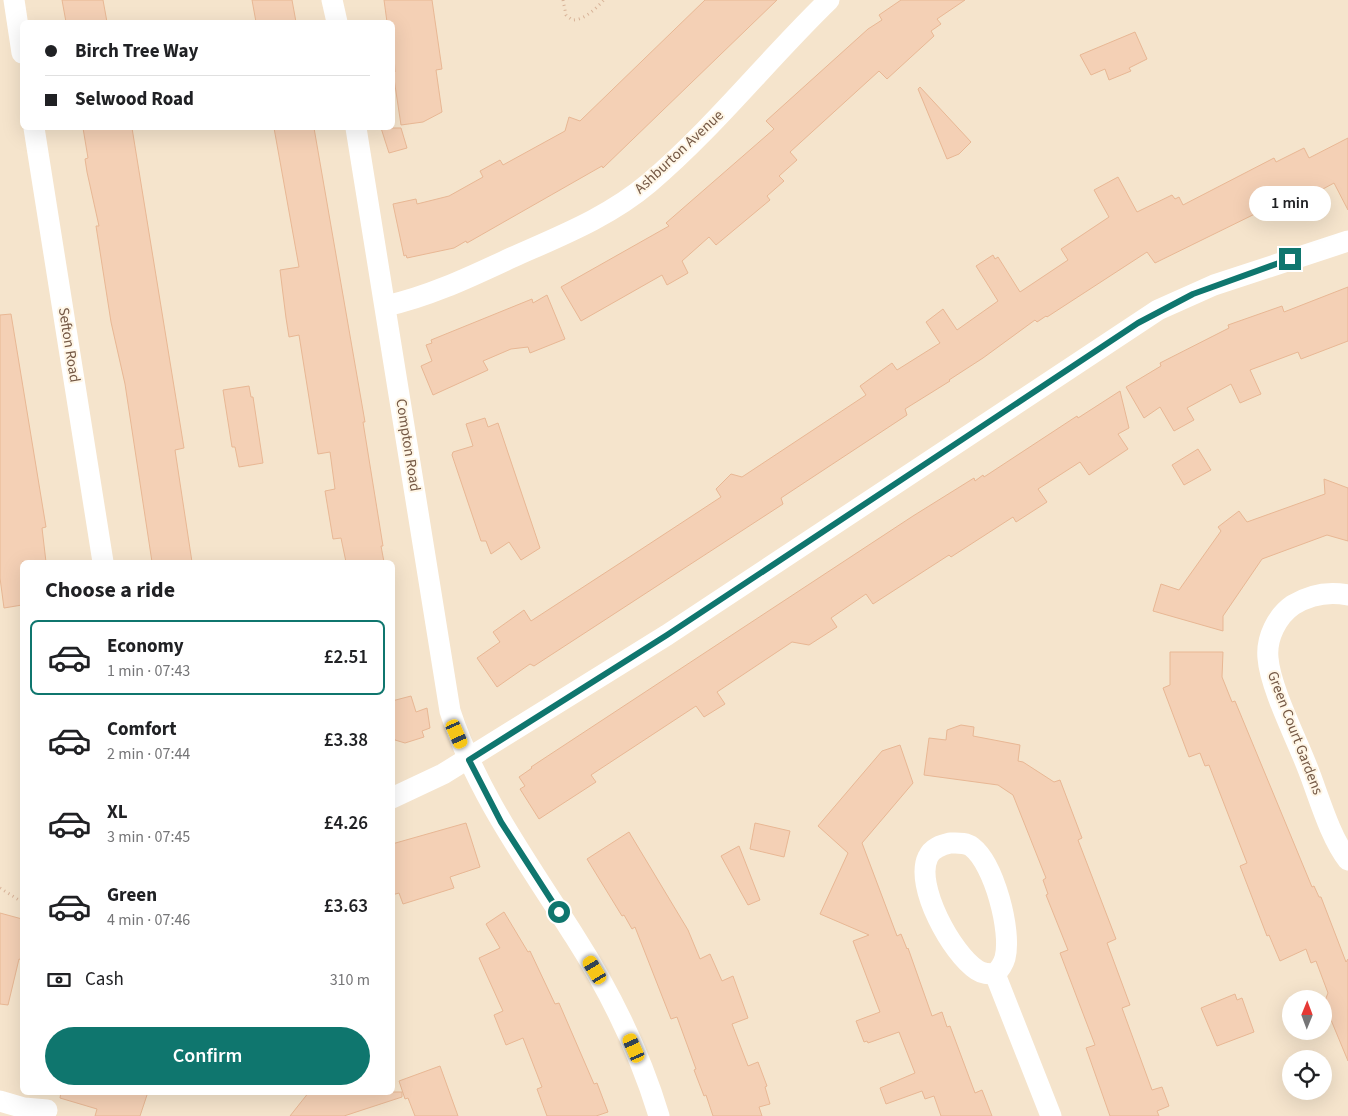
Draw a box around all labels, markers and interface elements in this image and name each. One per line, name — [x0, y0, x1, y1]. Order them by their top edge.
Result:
text: Birch Tree Way — [75, 38, 198, 65]
text: Selwood Road — [75, 86, 194, 113]
street label: Ashburton Avenue — [630, 105, 728, 199]
callout: 1 min — [1249, 186, 1331, 222]
text: 1 min — [1271, 192, 1309, 214]
route end — [1279, 248, 1301, 270]
street label: Sefton Road — [53, 306, 85, 384]
street label: Compton Road — [390, 397, 426, 493]
text: Choose a ride — [45, 574, 175, 606]
text: Economy — [107, 633, 184, 660]
icon: car — [47, 635, 92, 680]
text: £2.51 — [324, 644, 368, 671]
text: 1 min · 07:43 — [107, 660, 190, 682]
street label: Green Court Gardens — [1262, 668, 1328, 798]
text: Comfort — [107, 716, 177, 743]
car — [444, 717, 469, 751]
icon: car — [47, 718, 92, 763]
text: £3.38 — [324, 727, 368, 754]
text: 2 min · 07:44 — [107, 743, 190, 765]
text: XL — [107, 799, 128, 826]
icon: car — [47, 801, 92, 846]
text: £4.26 — [324, 810, 368, 837]
text: 3 min · 07:45 — [107, 826, 190, 848]
text: Green — [107, 882, 157, 909]
icon: car — [47, 884, 92, 929]
text: £3.63 — [324, 893, 368, 920]
route start — [548, 901, 570, 923]
text: 4 min · 07:46 — [107, 909, 190, 931]
car — [580, 953, 609, 987]
icon: cash — [45, 966, 73, 994]
text: Cash — [85, 966, 124, 993]
text: 310 m — [330, 969, 370, 991]
north arrow — [1282, 990, 1332, 1040]
map controls — [1282, 990, 1332, 1100]
button: Confirm — [45, 1027, 370, 1085]
car — [621, 1031, 646, 1065]
button: locate — [1282, 1050, 1332, 1100]

